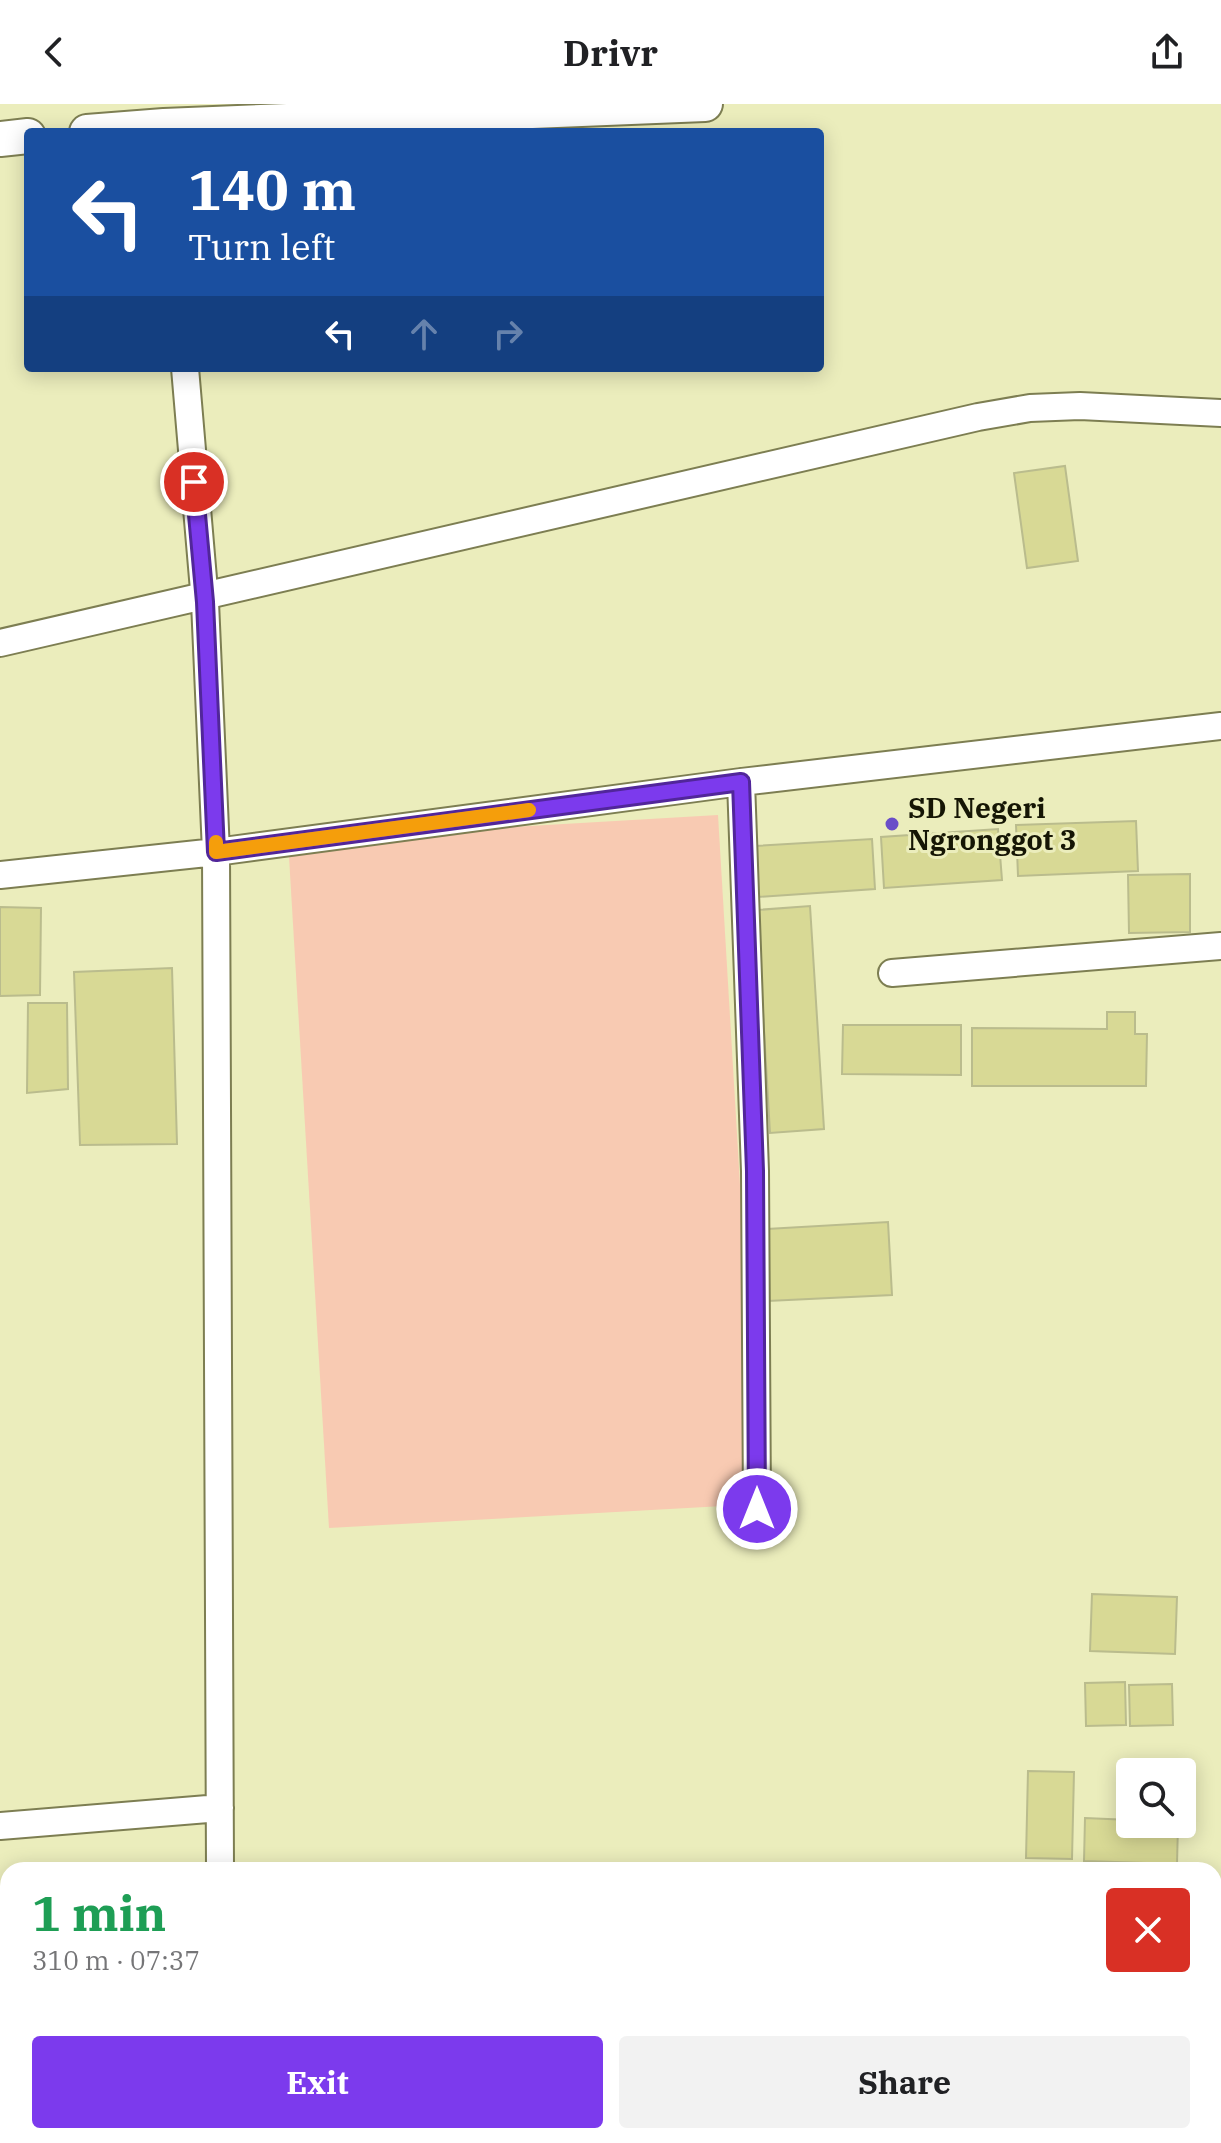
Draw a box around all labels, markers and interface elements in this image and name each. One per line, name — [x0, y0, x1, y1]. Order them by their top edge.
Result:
text: Drivr — [563, 29, 658, 76]
icon: back — [32, 30, 76, 74]
icon: share — [1145, 30, 1189, 74]
text: 140 m — [188, 153, 356, 225]
icon: left — [56, 160, 160, 264]
text: Turn left — [188, 223, 335, 270]
icon: left — [318, 312, 362, 356]
icon: ahead — [402, 312, 446, 356]
icon: right — [486, 312, 530, 356]
pin — [160, 448, 228, 516]
icon: arrive — [172, 460, 216, 504]
place label: SD Negeri Ngronggot 3 — [908, 789, 1077, 858]
marker: SD Negeri Ngronggot 3 — [883, 815, 901, 833]
position arrow — [715, 1467, 799, 1551]
map controls — [1116, 1758, 1196, 1838]
button: search — [1116, 1758, 1196, 1838]
text: 1 min — [32, 1882, 166, 1944]
button: close — [1106, 1888, 1190, 1972]
text: 310 m · 07:37 — [32, 1943, 200, 1977]
button: Exit — [32, 2036, 603, 2128]
button: Share — [619, 2036, 1190, 2128]

